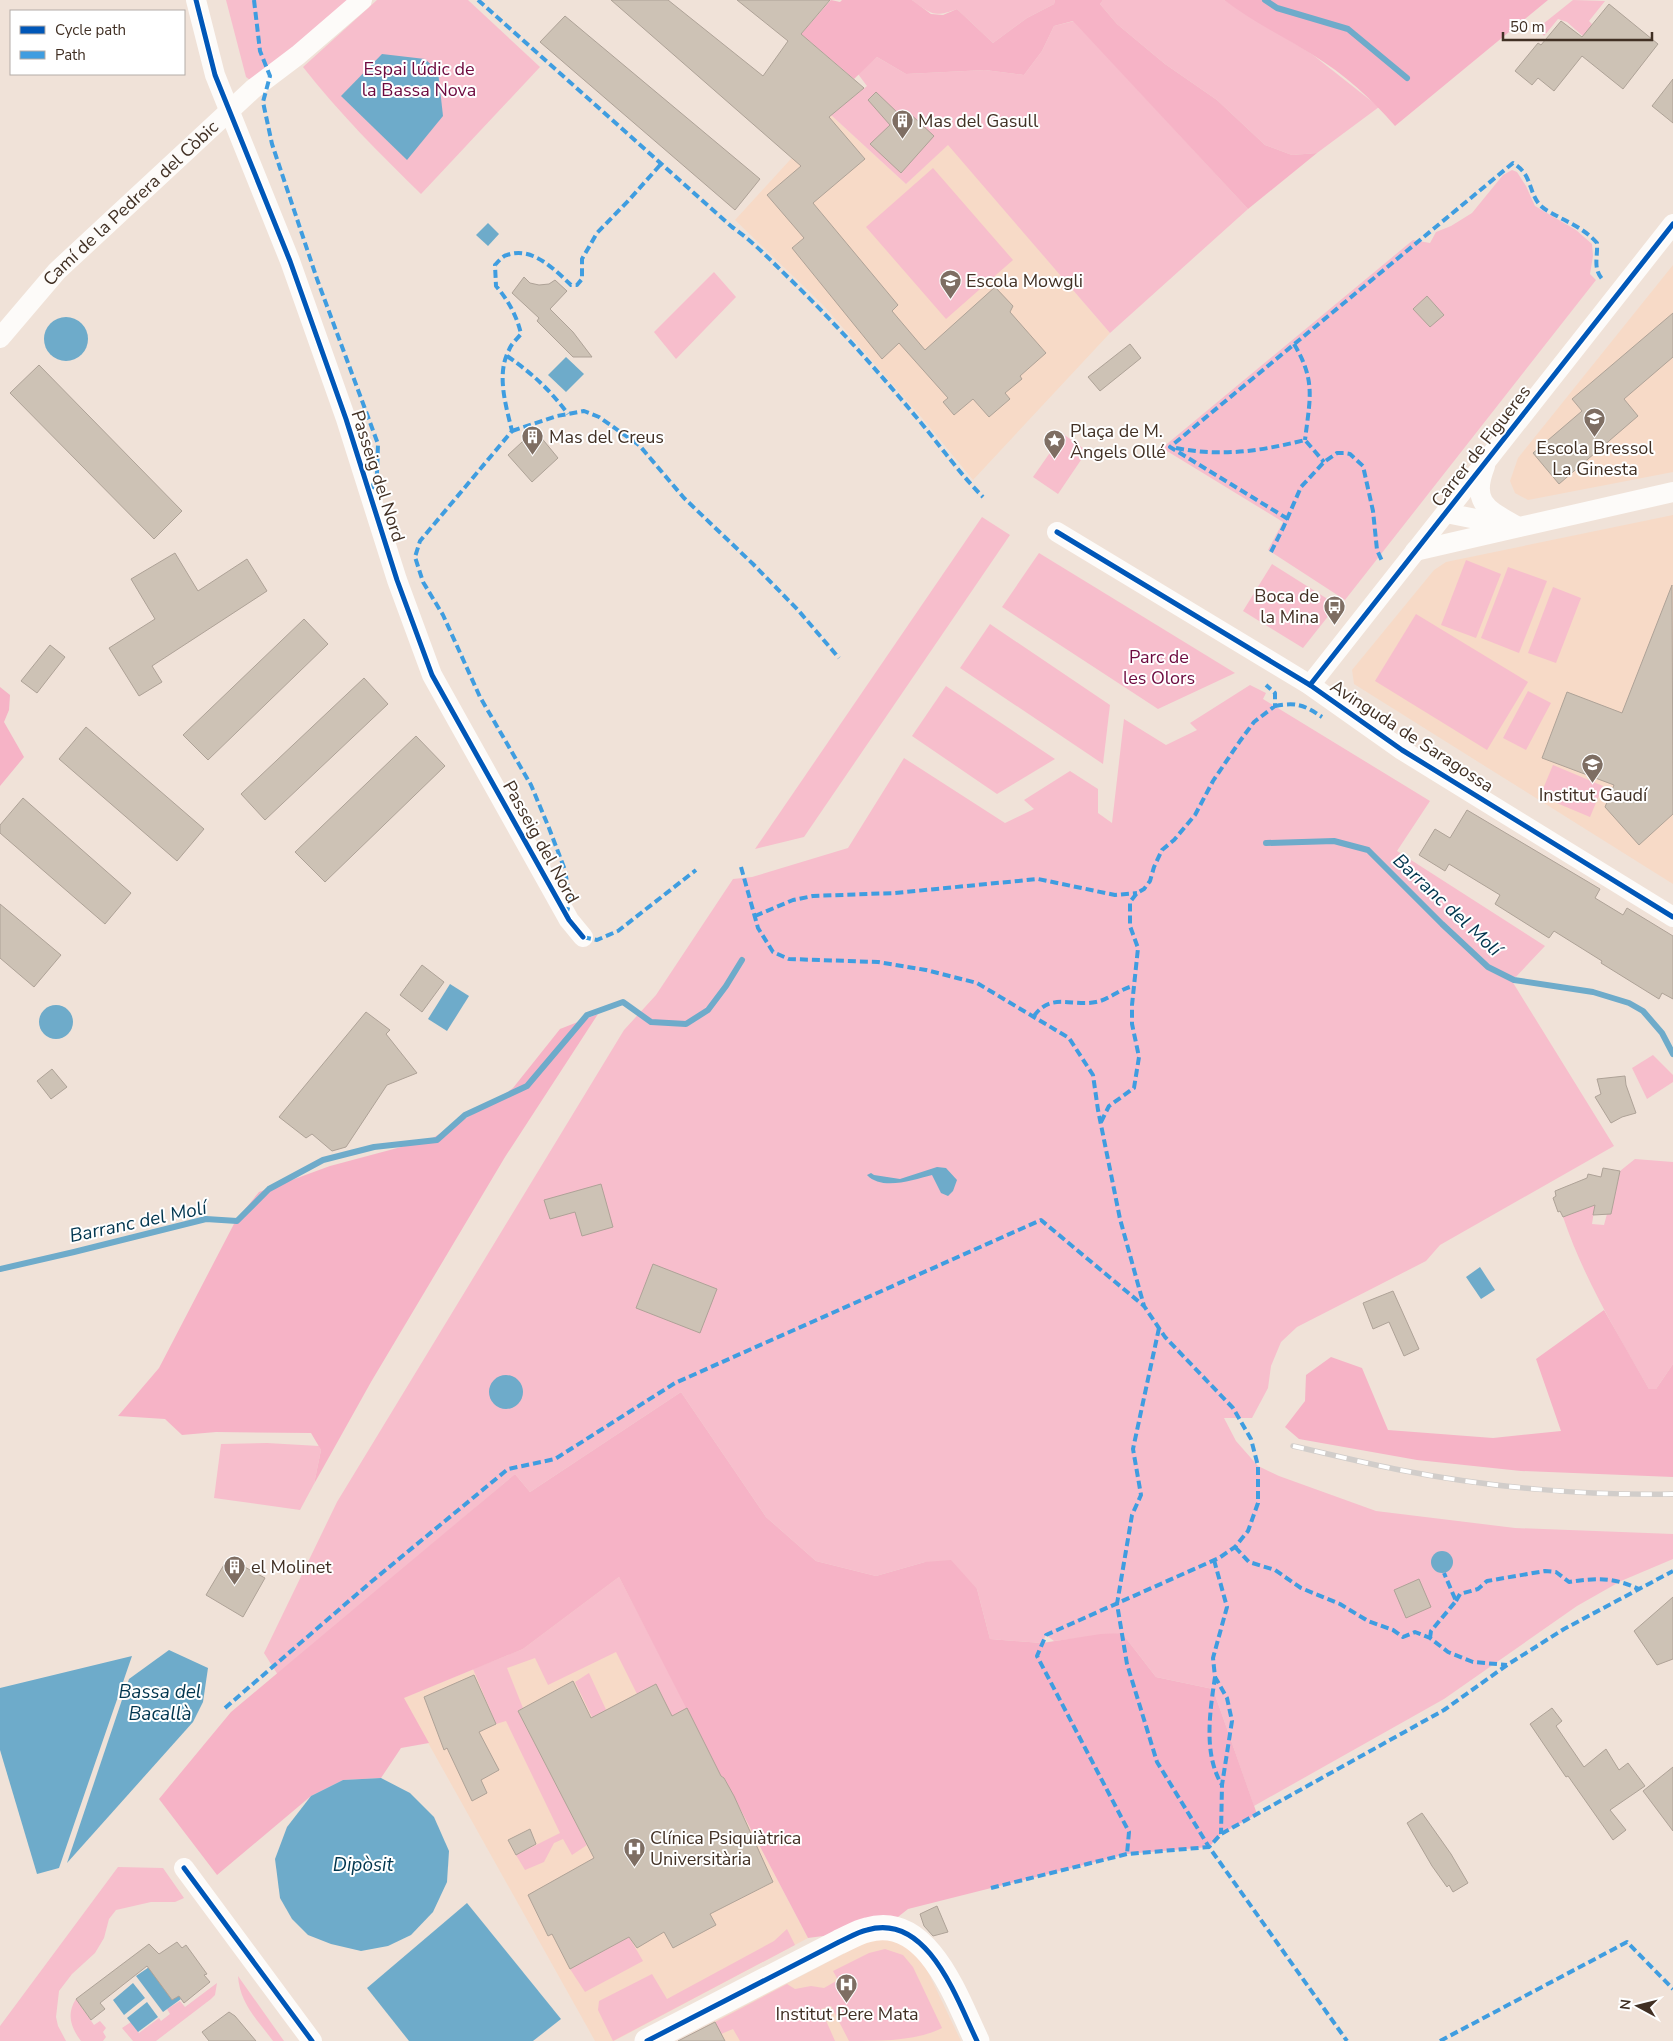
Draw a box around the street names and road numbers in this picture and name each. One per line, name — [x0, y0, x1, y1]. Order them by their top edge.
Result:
street label: Camí de la Pedrera del Còbic — [38, 115, 223, 291]
street label: Carrer de Figueres — [1426, 380, 1536, 512]
street label: Passeig del Nord — [345, 407, 411, 545]
street label: Avinguda de Saragossa — [1326, 674, 1498, 798]
street label: Passeig del Nord — [497, 776, 585, 908]

